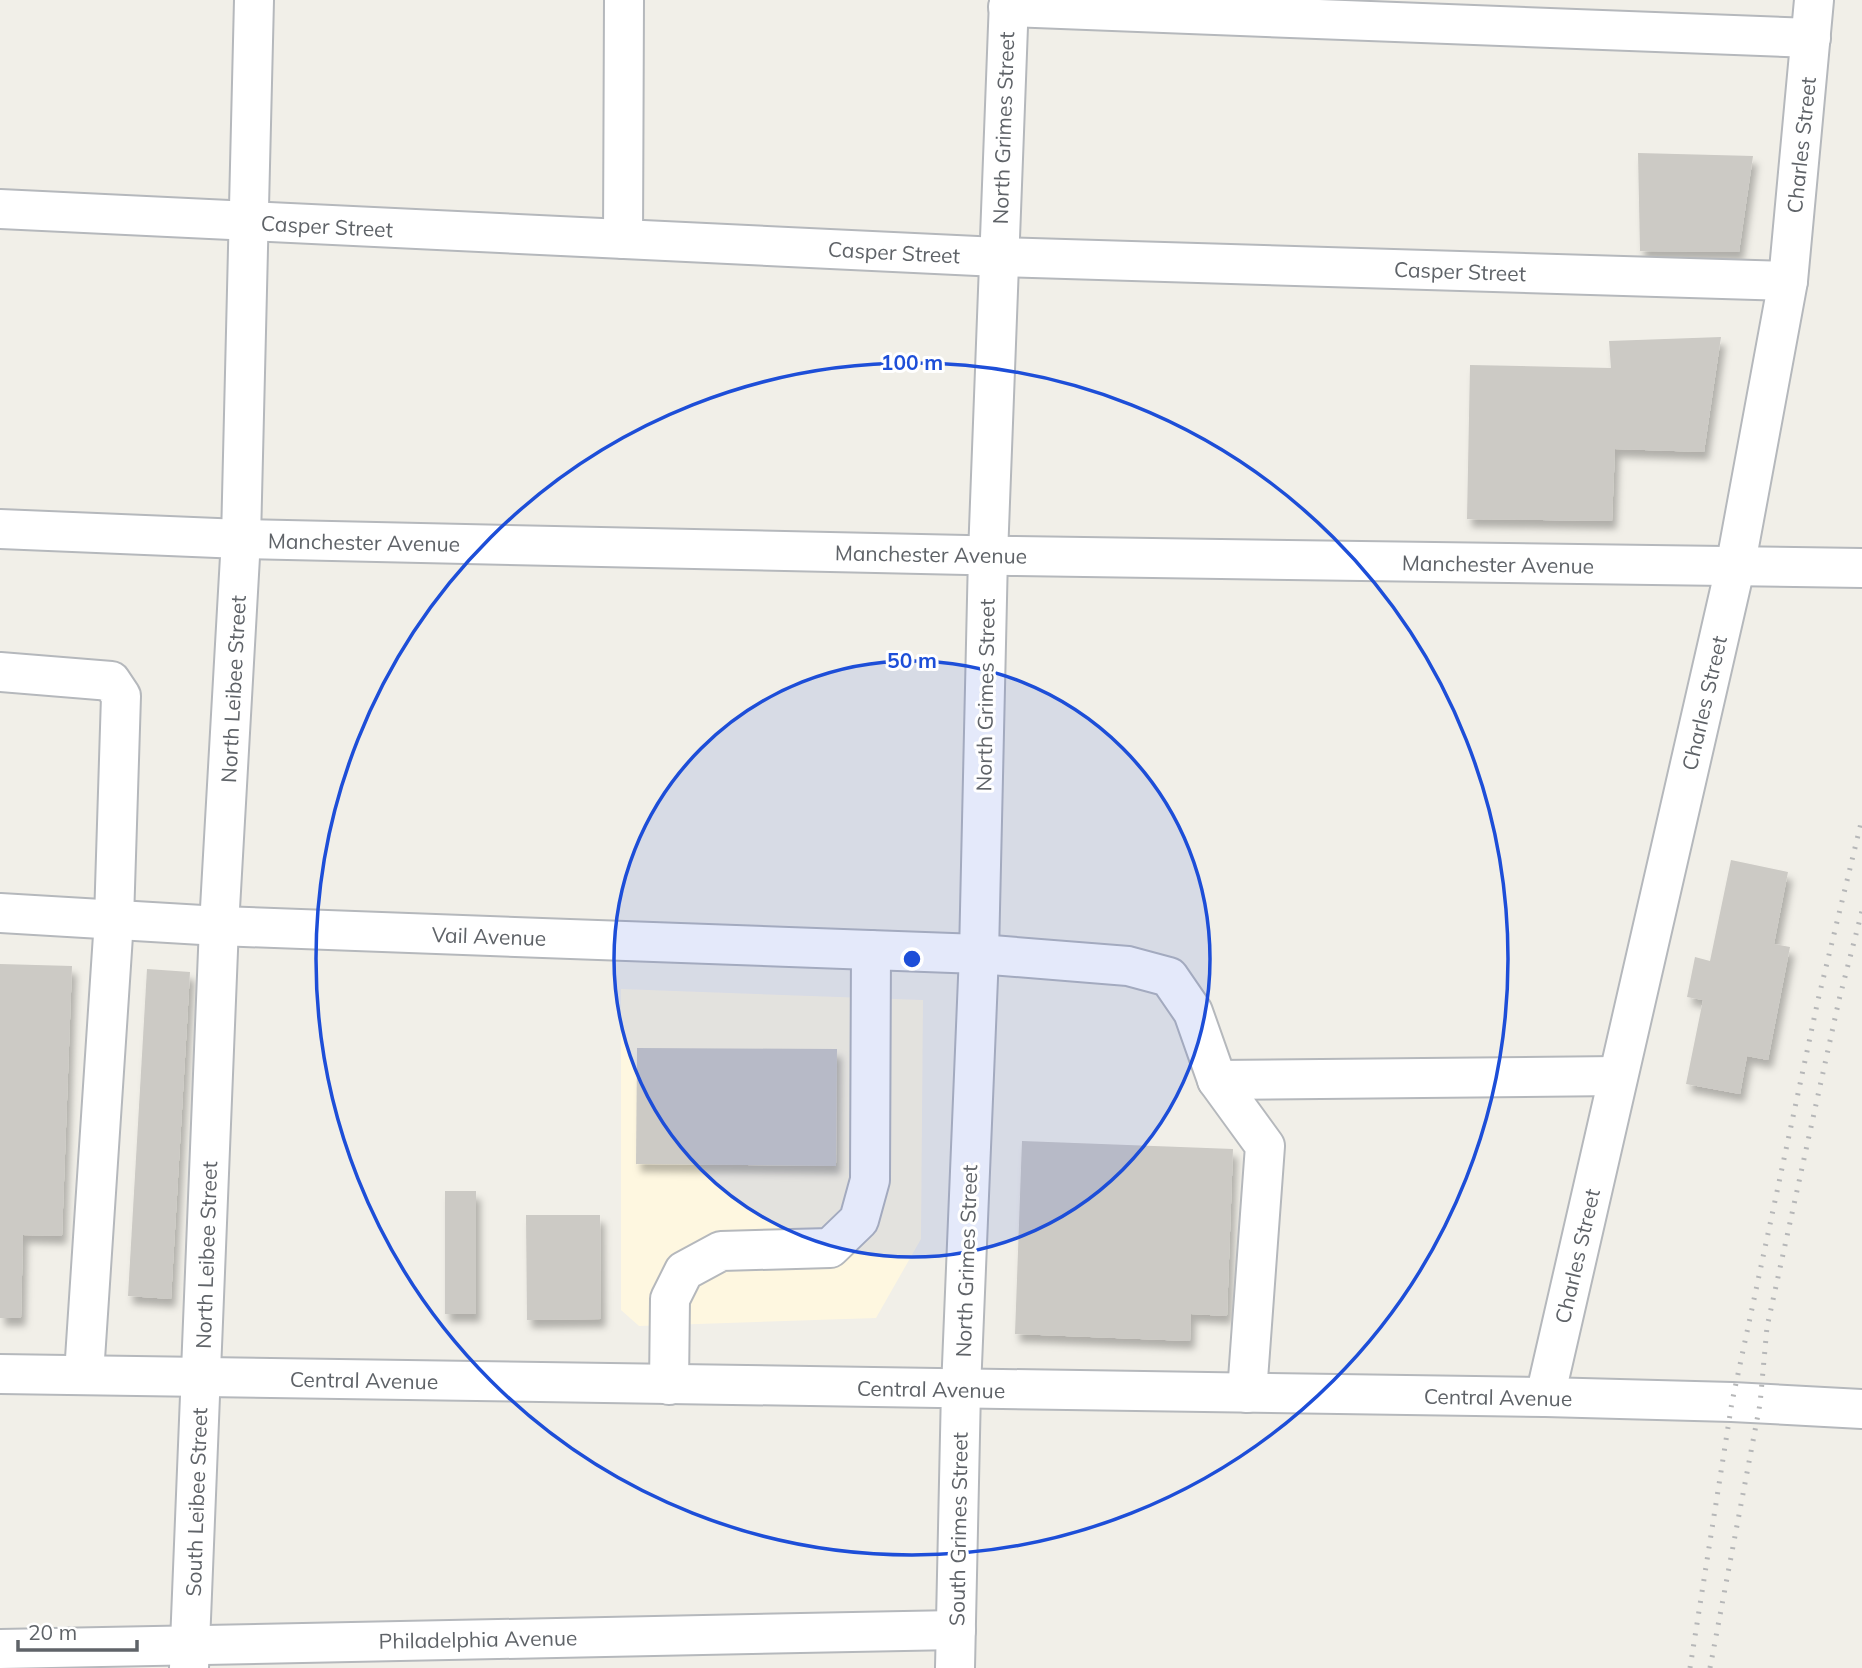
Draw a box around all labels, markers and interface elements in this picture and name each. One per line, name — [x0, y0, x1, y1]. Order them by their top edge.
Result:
street label: North Grimes Street — [987, 31, 1019, 225]
street label: Charles Street — [1781, 75, 1821, 215]
street label: Casper Street — [260, 210, 394, 242]
street label: Casper Street — [827, 236, 961, 268]
street label: Casper Street — [1393, 256, 1527, 286]
text: 100 m — [881, 349, 943, 375]
street label: Manchester Avenue — [268, 527, 460, 557]
street label: Manchester Avenue — [835, 539, 1027, 569]
street label: Manchester Avenue — [1402, 549, 1594, 579]
street label: North Leibee Street — [215, 595, 251, 783]
street label: North Grimes Street — [970, 598, 1000, 792]
street label: Charles Street — [1676, 633, 1732, 773]
text: 50 m — [887, 647, 937, 673]
street label: Vail Avenue — [431, 921, 547, 951]
centre of rings — [900, 947, 924, 971]
street label: North Leibee Street — [190, 1161, 222, 1349]
street label: North Grimes Street — [950, 1164, 982, 1358]
street label: Charles Street — [1549, 1186, 1605, 1326]
street label: Central Avenue — [290, 1366, 438, 1394]
street label: Central Avenue — [857, 1375, 1005, 1403]
street label: Central Avenue — [1424, 1383, 1572, 1411]
street label: South Leibee Street — [180, 1407, 212, 1597]
street label: South Grimes Street — [943, 1432, 973, 1626]
scale bar — [18, 1608, 136, 1652]
text: 20 m — [28, 1619, 77, 1645]
street label: Philadelphia Avenue — [378, 1624, 578, 1654]

